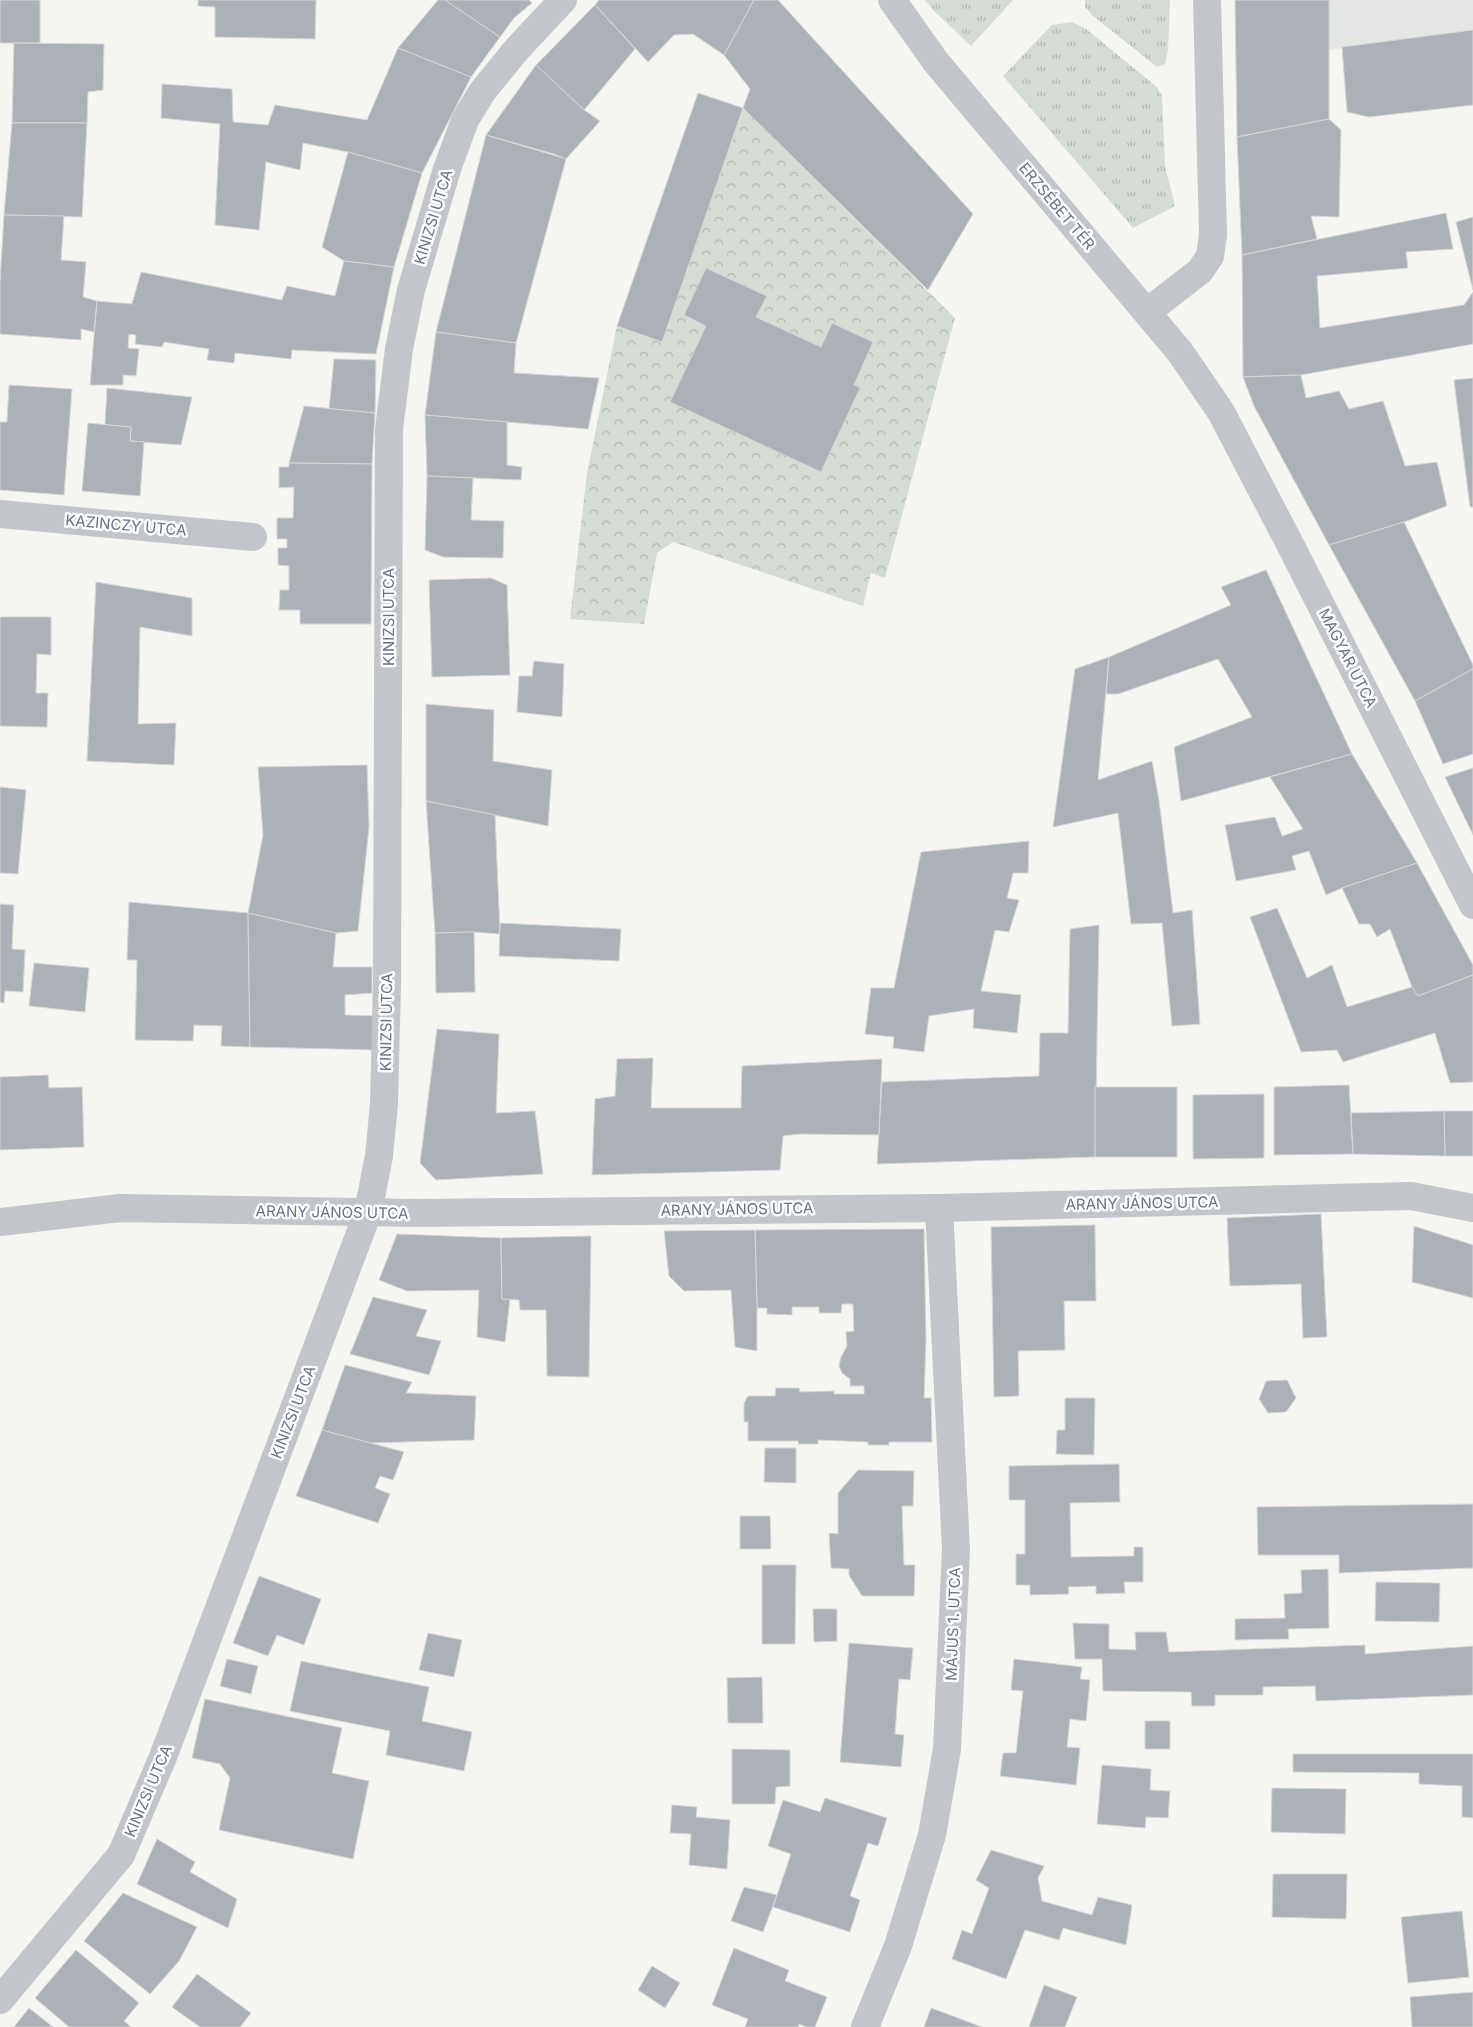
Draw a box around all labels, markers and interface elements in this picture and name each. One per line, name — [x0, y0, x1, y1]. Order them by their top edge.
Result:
street label: ERZSÉBET TÉR — [1015, 159, 1099, 254]
street label: KINIZSI UTCA — [410, 167, 456, 267]
street label: KAZINCZY UTCA — [65, 510, 187, 540]
street label: KINIZSI UTCA — [379, 568, 398, 666]
street label: MAGYAR UTCA — [1315, 605, 1381, 711]
street label: KINIZSI UTCA — [376, 973, 396, 1071]
street label: ARANY JÁNOS UTCA — [1065, 1192, 1219, 1214]
street label: ARANY JÁNOS UTCA — [660, 1198, 814, 1220]
street label: ARANY JÁNOS UTCA — [255, 1201, 409, 1223]
street label: KINIZSI UTCA — [267, 1363, 319, 1461]
street label: MÁJUS 1. UTCA — [942, 1567, 964, 1681]
street label: KINIZSI UTCA — [120, 1742, 176, 1840]

